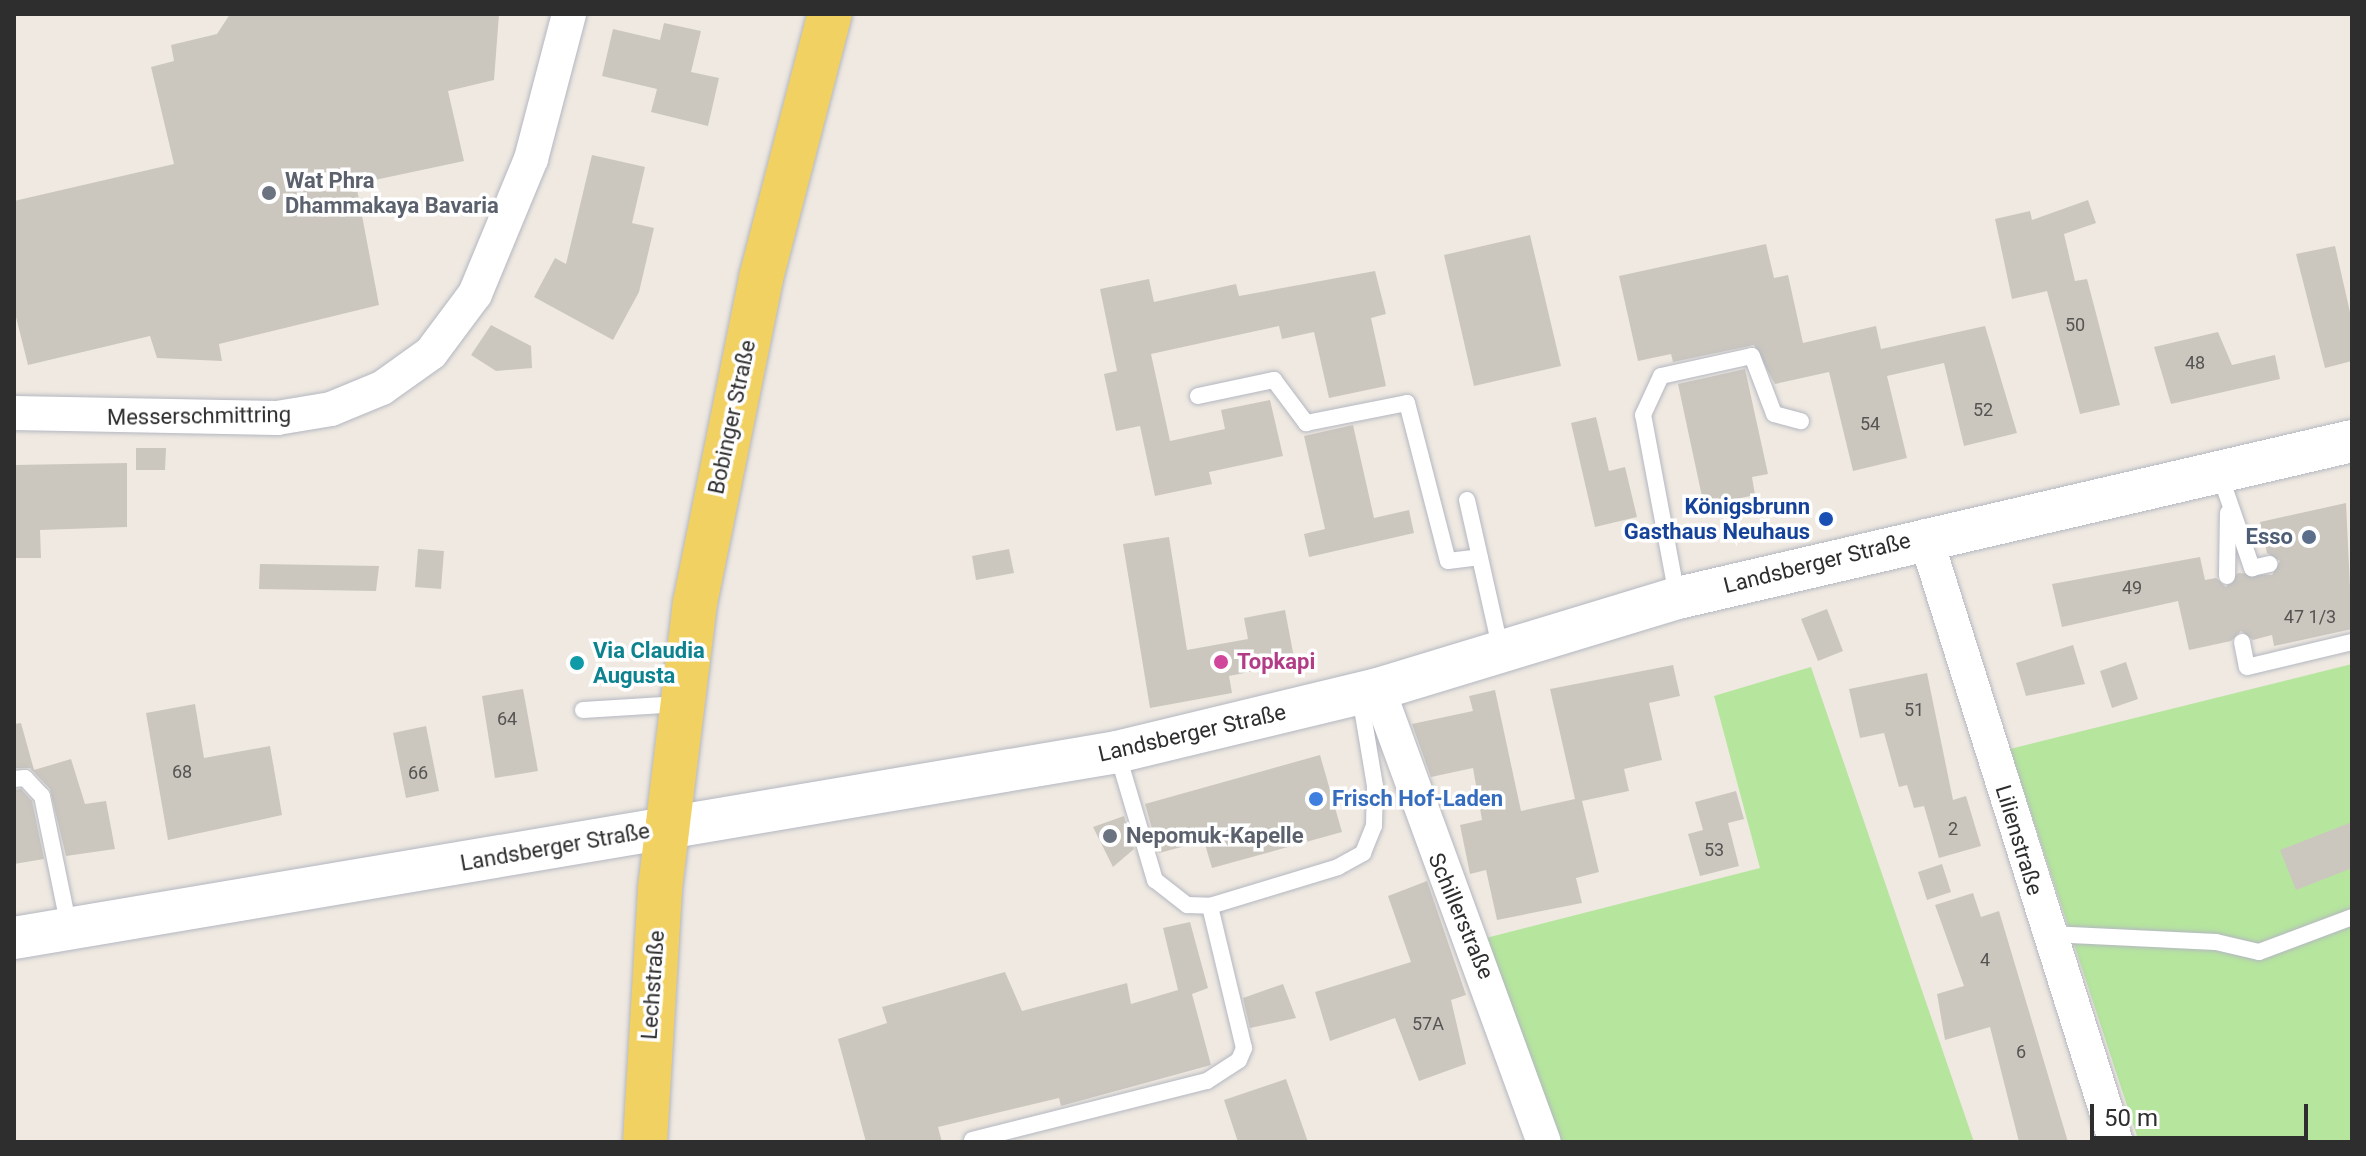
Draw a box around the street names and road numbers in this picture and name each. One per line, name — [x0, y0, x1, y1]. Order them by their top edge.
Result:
street label: Bobinger Straße — [703, 337, 761, 497]
street label: Messerschmittring — [107, 401, 291, 431]
street label: Landsberger Straße — [1721, 527, 1913, 599]
street label: Landsberger Straße — [1096, 699, 1288, 767]
street label: Lilienstraße — [1990, 782, 2048, 898]
street label: Landsberger Straße — [458, 817, 652, 877]
street label: Schillerstraße — [1423, 849, 1499, 983]
street label: Lechstraße — [636, 929, 670, 1041]

